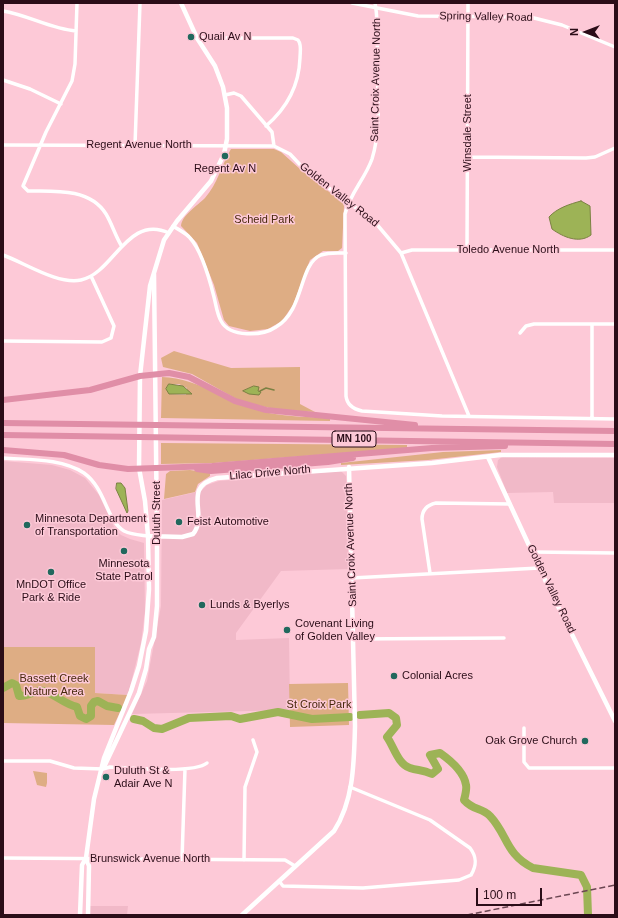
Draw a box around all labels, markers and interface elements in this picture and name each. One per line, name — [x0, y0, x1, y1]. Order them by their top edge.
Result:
street label: Spring Valley Road — [439, 10, 533, 24]
north arrow — [566, 12, 606, 52]
street label: Saint Croix Avenue North — [368, 18, 384, 142]
text: N — [568, 28, 580, 36]
place label: Quail Av N — [199, 30, 251, 44]
marker: Quail Av N — [186, 32, 196, 42]
street label: Winsdale Street — [461, 94, 475, 172]
street label: Regent Avenue North — [86, 138, 192, 152]
marker: Regent Av N — [220, 151, 230, 161]
street label: Golden Valley Road — [297, 160, 381, 230]
place label: Regent Av N — [194, 162, 256, 176]
park label: Scheid Park — [234, 213, 294, 227]
street label: Toledo Avenue North — [457, 243, 559, 257]
road number: MN 100 — [332, 431, 376, 447]
street label: Lilac Drive North — [229, 463, 311, 483]
street label: Duluth Street — [150, 481, 164, 545]
street label: Saint Croix Avenue North — [342, 483, 360, 607]
place label: Minnesota Department of Transportation — [35, 512, 146, 538]
place label: Feist Automotive — [187, 515, 269, 529]
marker: Feist Automotive — [174, 517, 184, 527]
marker: Minnesota Department of Transportation — [22, 520, 32, 530]
street label: Golden Valley Road — [524, 543, 578, 635]
marker: Minnesota State Patrol — [119, 546, 129, 556]
place label: Minnesota State Patrol — [95, 557, 153, 583]
marker: MnDOT Office Park & Ride — [46, 567, 56, 577]
place label: MnDOT Office Park & Ride — [16, 578, 86, 604]
place label: Lunds & Byerlys — [210, 598, 289, 612]
marker: Lunds & Byerlys — [197, 600, 207, 610]
place label: Covenant Living of Golden Valley — [295, 617, 375, 643]
marker: Covenant Living of Golden Valley — [282, 625, 292, 635]
place label: Colonial Acres — [402, 669, 473, 683]
marker: Colonial Acres — [389, 671, 399, 681]
park label: Bassett Creek Nature Area — [19, 672, 89, 698]
park label: St Croix Park — [287, 698, 351, 712]
place label: Oak Grove Church — [485, 734, 577, 748]
marker: Oak Grove Church — [580, 736, 590, 746]
place label: Duluth St & Adair Ave N — [114, 764, 172, 790]
marker: Duluth St & Adair Ave N — [101, 772, 111, 782]
street label: Brunswick Avenue North — [90, 852, 210, 866]
scale bar — [478, 880, 544, 906]
text: 100 m — [483, 888, 516, 902]

